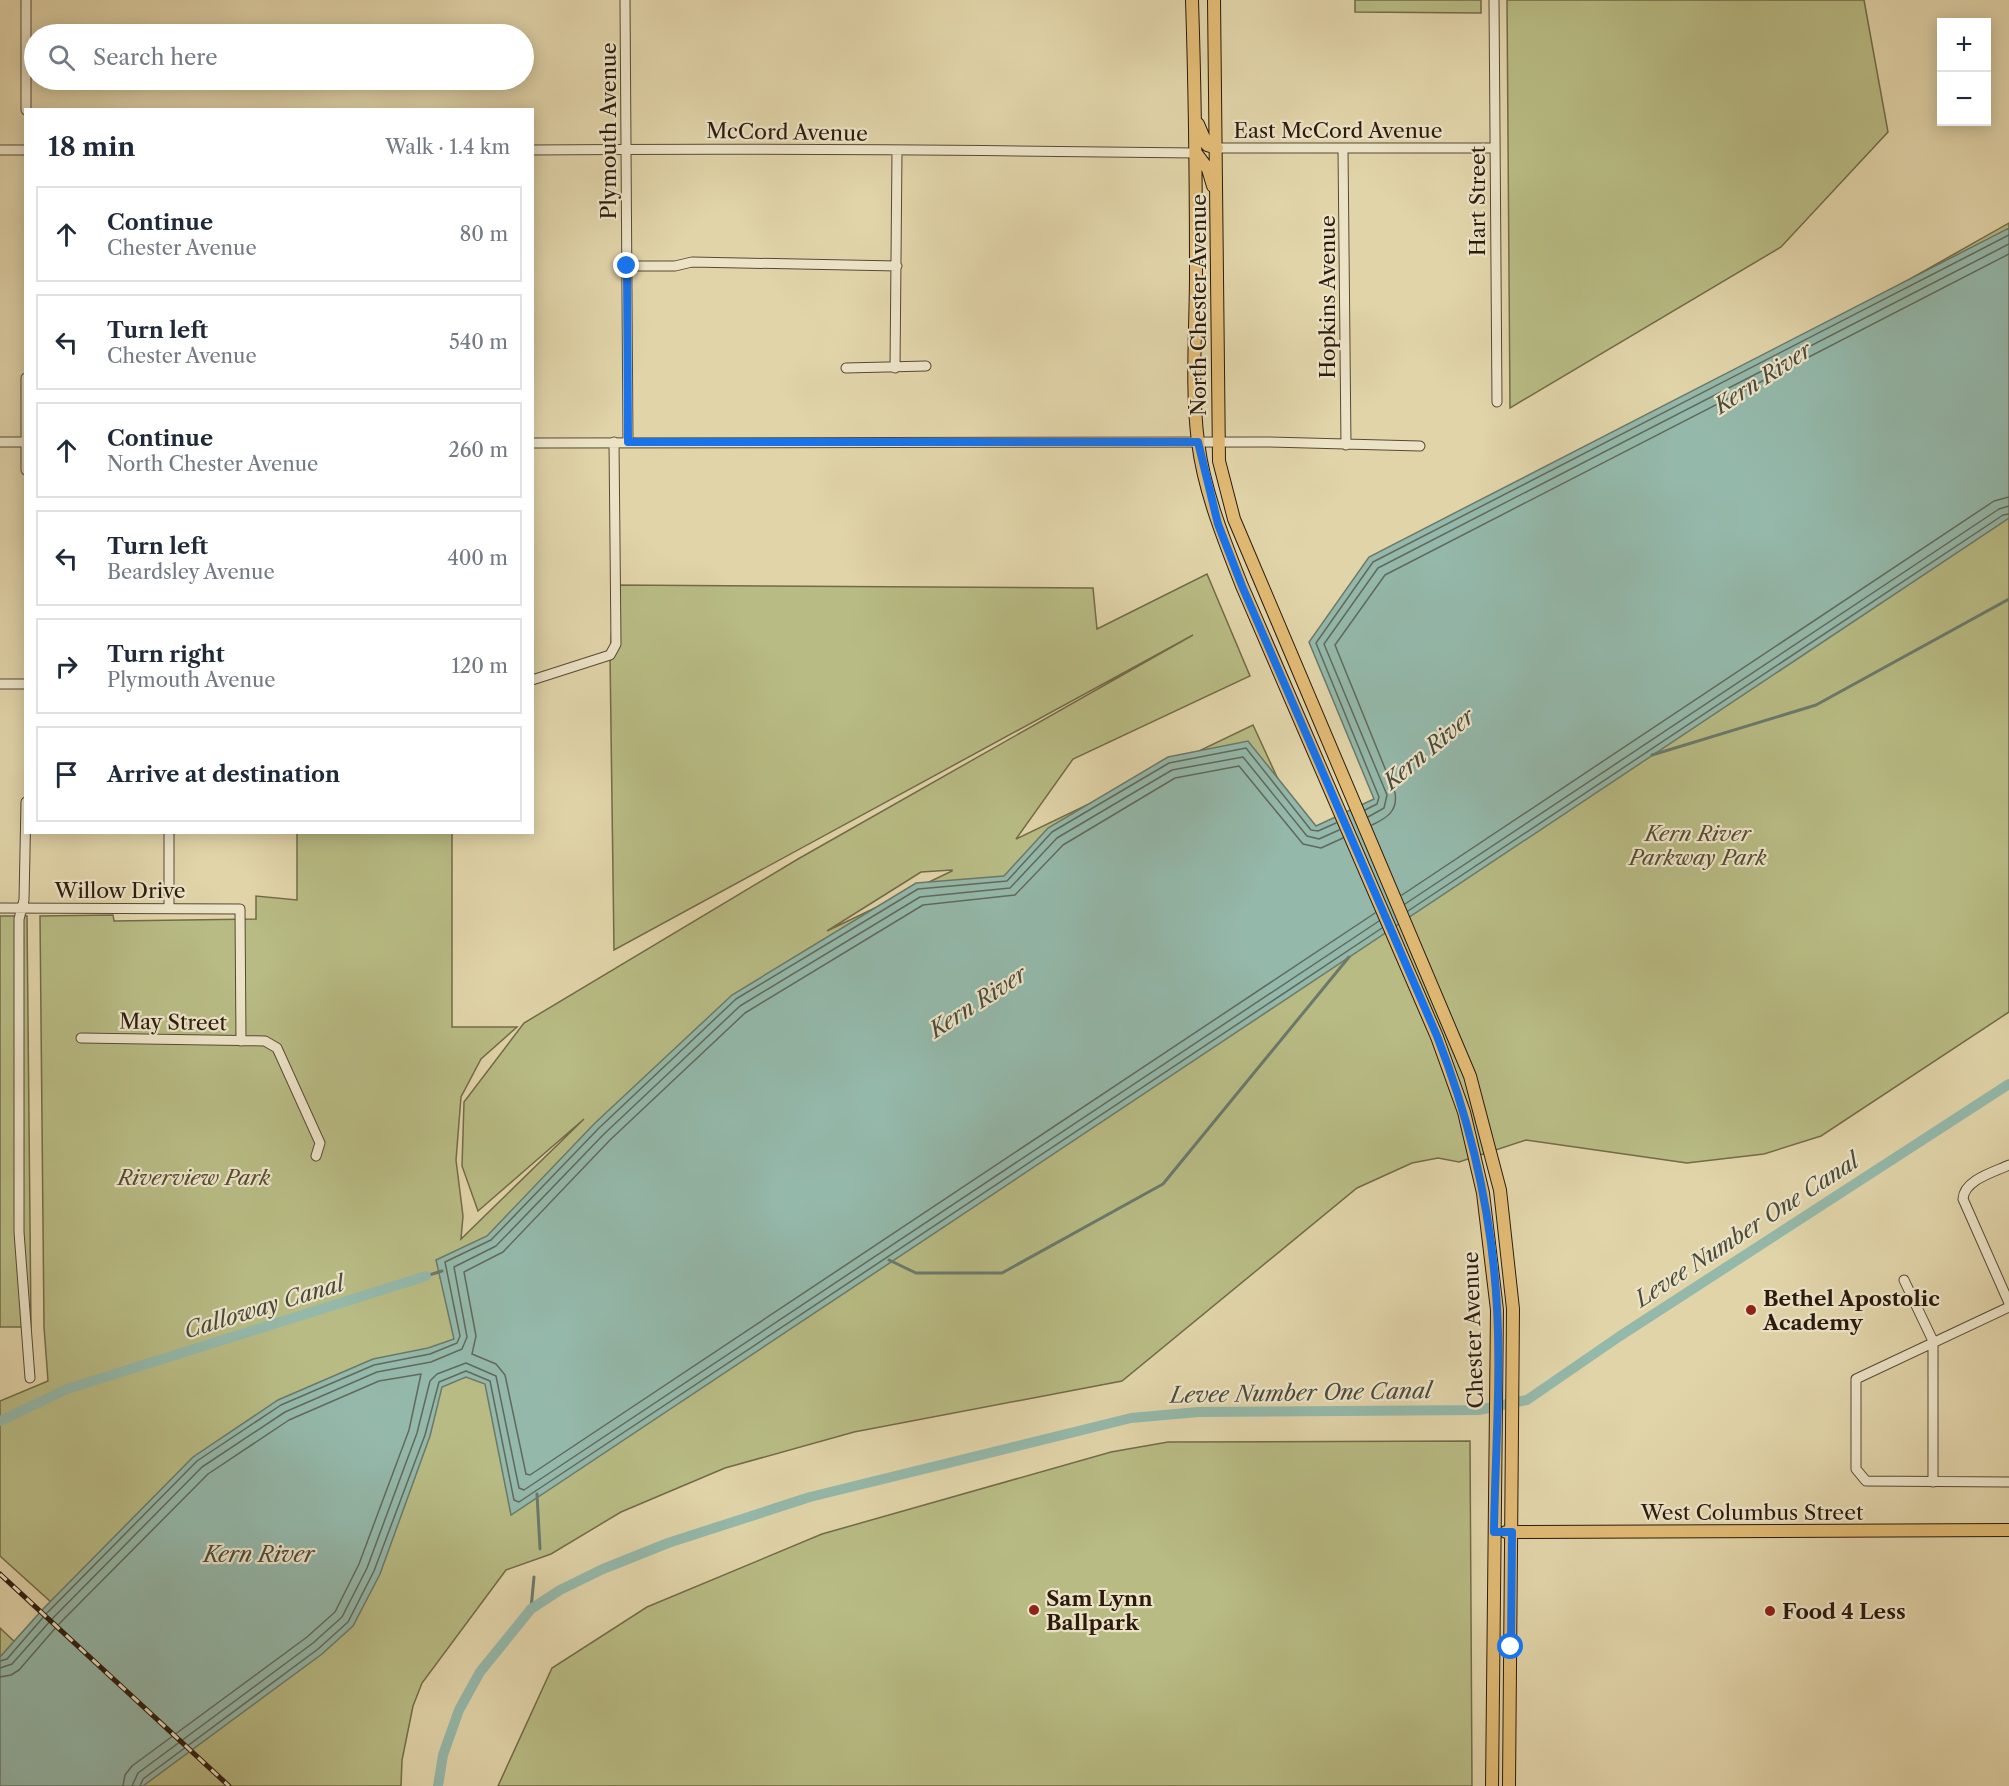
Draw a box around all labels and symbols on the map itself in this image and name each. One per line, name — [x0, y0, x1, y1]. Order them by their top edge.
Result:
street label: Plymouth Avenue — [596, 43, 621, 219]
street label: McCord Avenue — [706, 118, 868, 146]
street label: East McCord Avenue — [1233, 118, 1443, 143]
street label: Hart Street — [1465, 145, 1490, 256]
street label: North Chester Avenue — [1186, 194, 1211, 416]
street label: Hopkins Avenue — [1315, 215, 1340, 379]
route end — [613, 252, 639, 278]
water label: Kern River — [1707, 335, 1818, 421]
water label: Kern River — [1376, 702, 1482, 796]
park label: Kern River Parkway Park — [1627, 821, 1767, 870]
street label: Willow Drive — [54, 878, 186, 903]
water label: Kern River — [922, 959, 1033, 1045]
street label: May Street — [119, 1009, 228, 1035]
water label: Levee Number One Canal — [1628, 1146, 1867, 1314]
park label: Riverview Park — [116, 1165, 270, 1190]
street label: Chester Avenue — [1458, 1251, 1488, 1409]
water label: Calloway Canal — [181, 1269, 350, 1344]
place label: Bethel Apostolic Academy — [1762, 1286, 1940, 1335]
marker: Bethel Apostolic Academy — [1744, 1303, 1758, 1317]
water label: Levee Number One Canal — [1168, 1377, 1435, 1409]
street label: West Columbus Street — [1640, 1500, 1864, 1525]
water label: Kern River — [201, 1541, 316, 1568]
place label: Sam Lynn Ballpark — [1046, 1586, 1153, 1635]
place label: Food 4 Less — [1782, 1599, 1906, 1624]
marker: Sam Lynn Ballpark — [1027, 1603, 1041, 1617]
marker: Food 4 Less — [1763, 1604, 1777, 1618]
route start — [1497, 1633, 1523, 1659]

